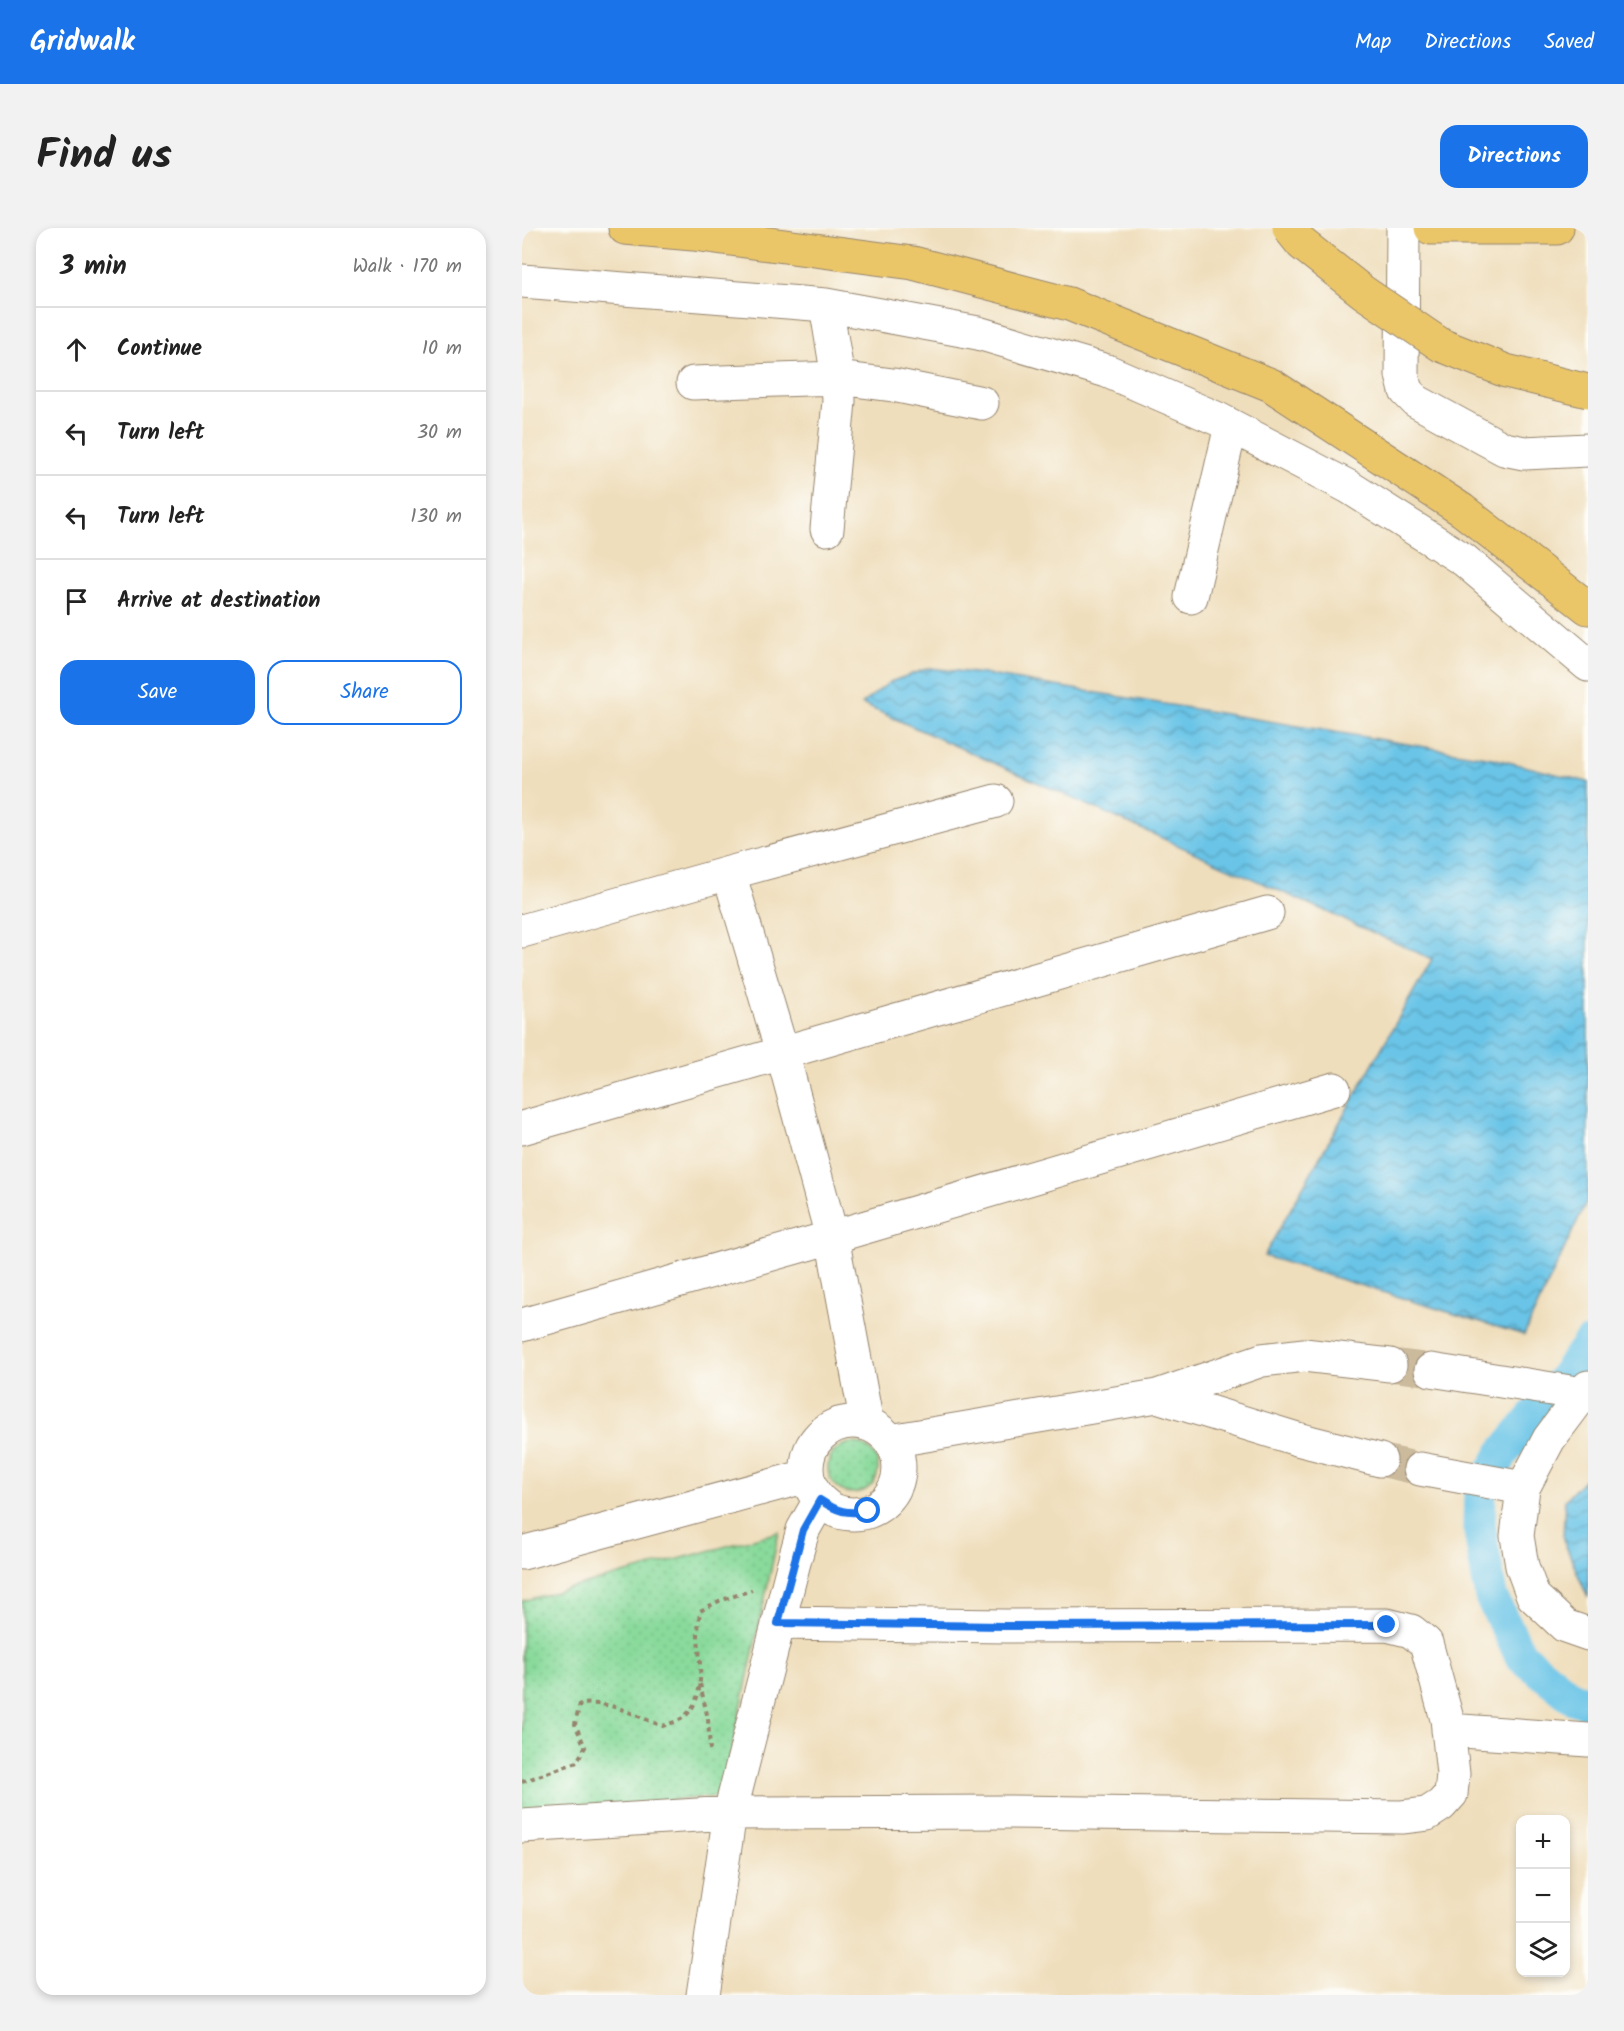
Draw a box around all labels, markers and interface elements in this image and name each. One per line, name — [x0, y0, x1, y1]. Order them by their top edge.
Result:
text: Gridwalk — [30, 20, 135, 65]
text: Map — [1355, 26, 1391, 59]
text: Directions — [1424, 26, 1511, 59]
text: Saved — [1544, 26, 1594, 59]
text: Find us — [36, 123, 172, 190]
button: Directions — [1440, 125, 1588, 188]
text: 3 min — [60, 246, 127, 288]
text: Walk · 170 m — [352, 251, 462, 283]
text: Continue — [117, 332, 202, 367]
icon: ahead — [60, 333, 93, 366]
text: 10 m — [422, 333, 462, 365]
text: Turn left — [117, 416, 204, 451]
icon: left — [60, 417, 93, 450]
text: 30 m — [417, 417, 462, 449]
text: Turn left — [117, 500, 204, 535]
icon: left — [60, 501, 93, 534]
text: 130 m — [410, 501, 462, 533]
text: Arrive at destination — [117, 584, 320, 619]
icon: arrive — [60, 585, 93, 618]
button: Save — [60, 660, 255, 725]
button: Share — [267, 660, 462, 725]
route start — [854, 1497, 880, 1523]
route end — [1373, 1611, 1399, 1637]
map controls — [1516, 1815, 1570, 1977]
button: + — [1516, 1815, 1570, 1869]
button: − — [1516, 1869, 1570, 1923]
button: layers — [1516, 1923, 1570, 1977]

